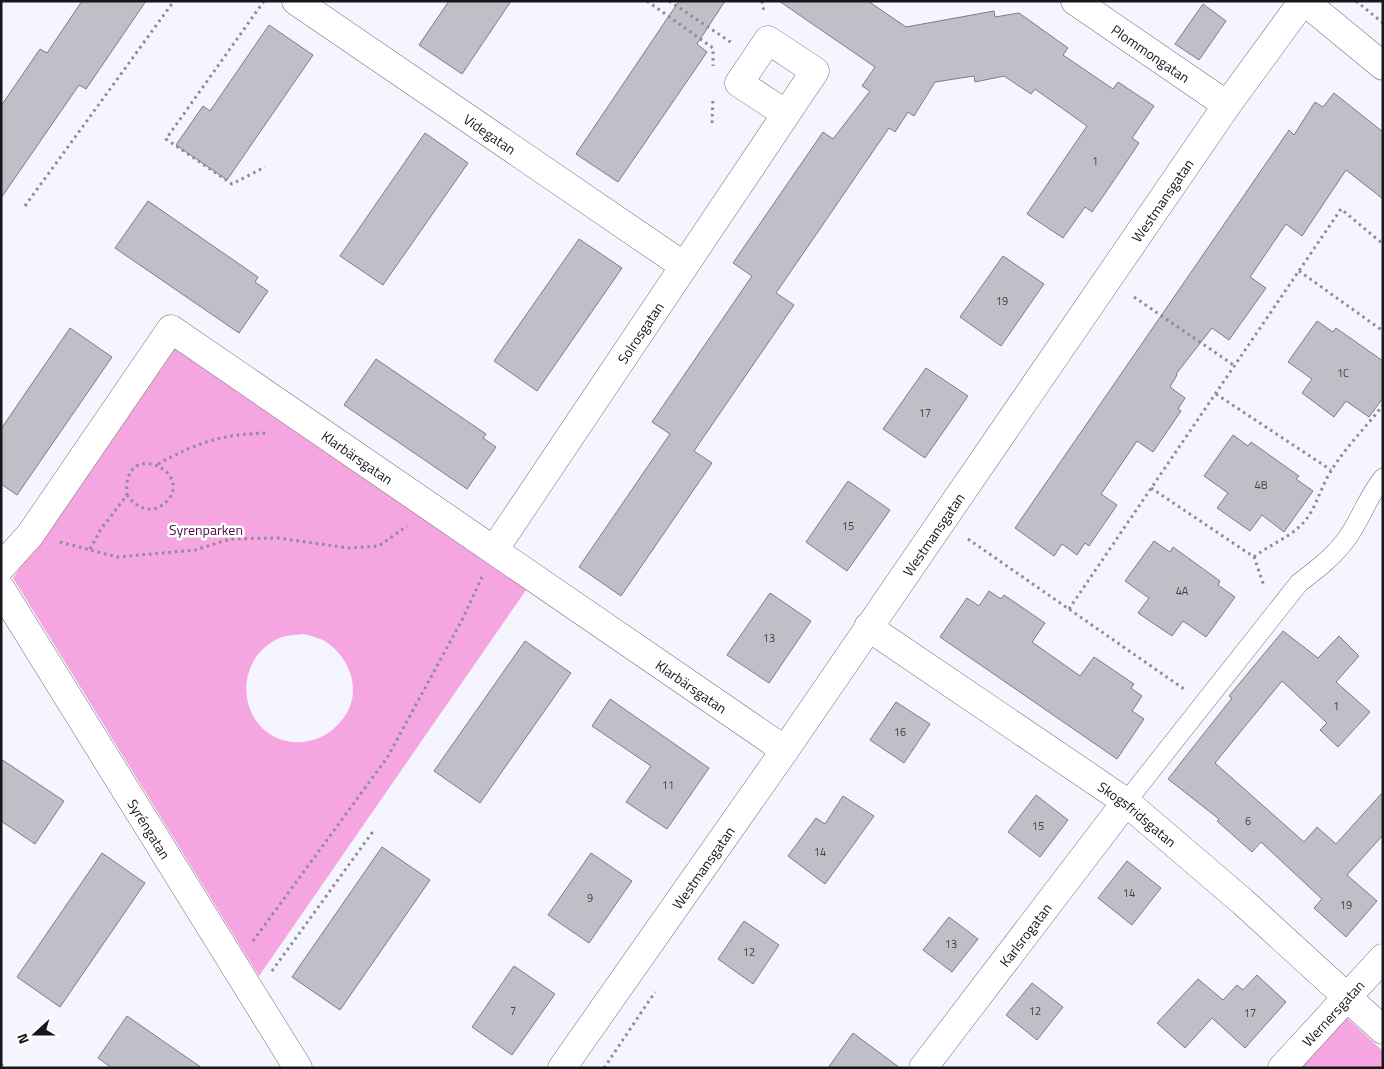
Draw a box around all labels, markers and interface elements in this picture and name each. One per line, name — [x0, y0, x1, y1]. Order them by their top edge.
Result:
street label: Plommongatan — [1107, 19, 1194, 87]
street label: Videgatan — [460, 108, 521, 159]
house number: 1 — [1092, 153, 1098, 169]
street label: Westmansgatan — [1126, 154, 1198, 246]
house number: 19 — [996, 293, 1008, 309]
street label: Solrosgatan — [612, 297, 668, 367]
house number: 1C — [1337, 365, 1349, 381]
house number: 17 — [919, 405, 931, 421]
street label: Klarbärsgatan — [318, 425, 397, 489]
house number: 4B — [1255, 477, 1268, 493]
street label: Westmansgatan — [897, 488, 969, 580]
house number: 15 — [842, 518, 854, 534]
park label: Syrenparken — [169, 519, 243, 540]
house number: 4A — [1176, 583, 1189, 599]
house number: 13 — [763, 630, 775, 646]
street label: Klarbärsgatan — [652, 654, 732, 718]
house number: 1 — [1333, 698, 1339, 714]
house number: 16 — [894, 724, 906, 740]
street label: Skogsfridsgatan — [1094, 776, 1181, 852]
house number: 11 — [662, 777, 674, 793]
street label: Syréngatan — [123, 795, 176, 863]
house number: 6 — [1245, 813, 1251, 829]
house number: 15 — [1032, 818, 1044, 834]
street label: Westmansgatan — [666, 822, 739, 913]
house number: 14 — [814, 844, 826, 860]
house number: 14 — [1123, 885, 1135, 901]
house number: 9 — [587, 890, 593, 906]
house number: 19 — [1340, 897, 1352, 913]
street label: Karlsrogatan — [994, 898, 1056, 971]
house number: 13 — [945, 936, 957, 952]
house number: 12 — [743, 944, 755, 960]
street label: Wernersgatan — [1297, 975, 1369, 1051]
house number: 7 — [510, 1003, 516, 1019]
house number: 12 — [1029, 1003, 1041, 1019]
house number: 17 — [1244, 1005, 1256, 1021]
north arrow — [10, 1009, 60, 1059]
text: N — [11, 1031, 34, 1047]

